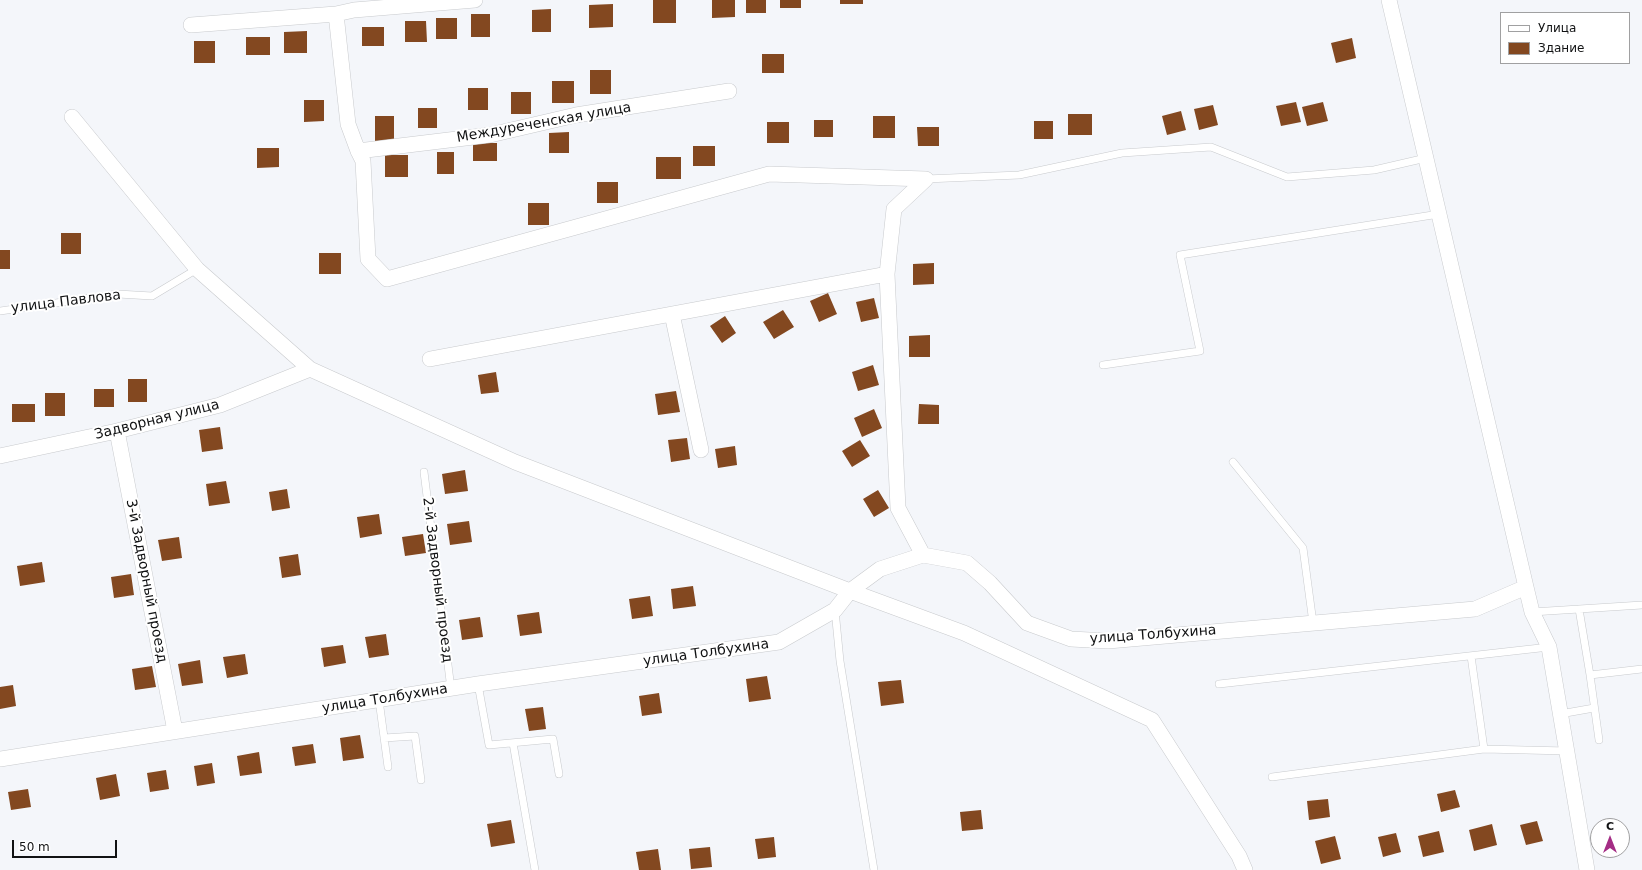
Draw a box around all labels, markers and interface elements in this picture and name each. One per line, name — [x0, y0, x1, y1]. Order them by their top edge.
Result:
legend — [1500, 12, 1630, 64]
text: Улица — [1538, 21, 1576, 35]
text: Здание — [1538, 41, 1584, 55]
street label: Междуреченская улица — [455, 99, 633, 147]
street label: улица Павлова — [10, 287, 122, 317]
street label: Задворная улица — [93, 396, 221, 444]
street label: 2-й Задворный проезд — [419, 496, 455, 664]
street label: 3-й Задворный проезд — [122, 498, 170, 664]
street label: улица Толбухина — [1089, 622, 1217, 648]
street label: улица Толбухина — [642, 636, 770, 670]
street label: улица Толбухина — [321, 681, 449, 717]
north arrow — [1590, 818, 1630, 858]
text: С — [1606, 820, 1614, 833]
scale bar — [14, 832, 119, 858]
text: 50 m — [19, 840, 50, 854]

